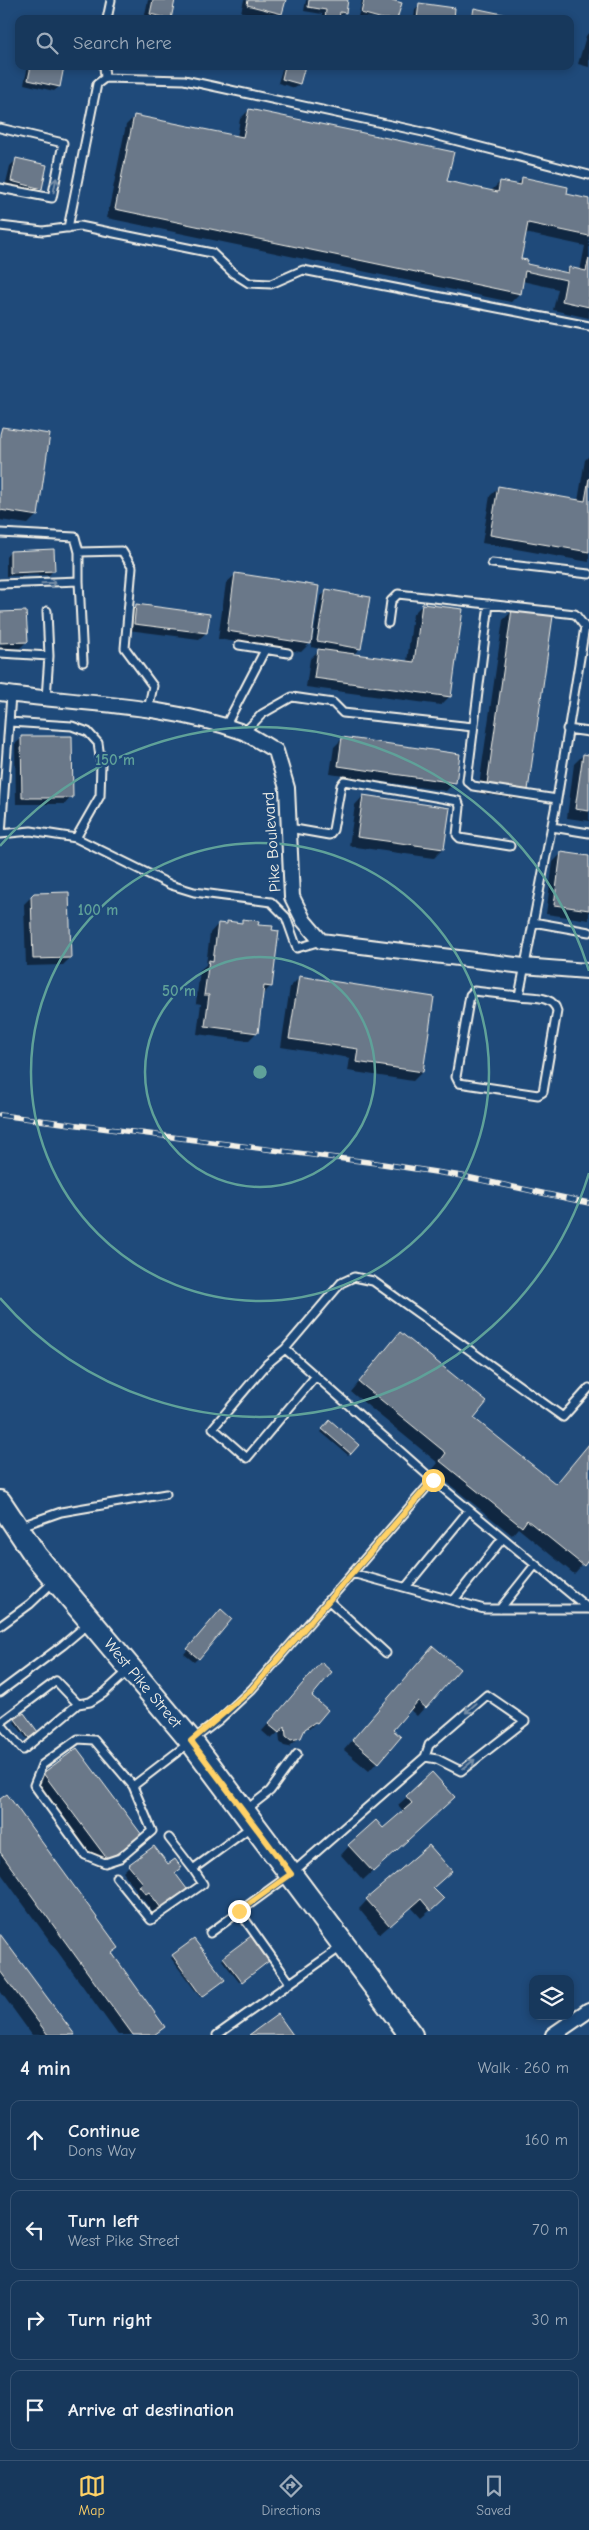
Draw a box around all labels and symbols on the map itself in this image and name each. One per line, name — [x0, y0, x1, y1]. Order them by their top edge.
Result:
one-way arrow — [51, 178, 60, 194]
one-way arrow — [40, 578, 56, 587]
text: 150 m — [95, 751, 135, 769]
street label: Pike Boulevard — [260, 791, 284, 893]
text: 100 m — [78, 901, 118, 919]
text: 50 m — [162, 982, 196, 1000]
centre of rings — [251, 1063, 269, 1081]
route start — [422, 1469, 445, 1492]
street label: West Pike Street — [100, 1635, 185, 1732]
one-way arrow — [465, 1702, 478, 1714]
one-way arrow — [462, 1759, 475, 1770]
route end — [228, 1900, 251, 1923]

